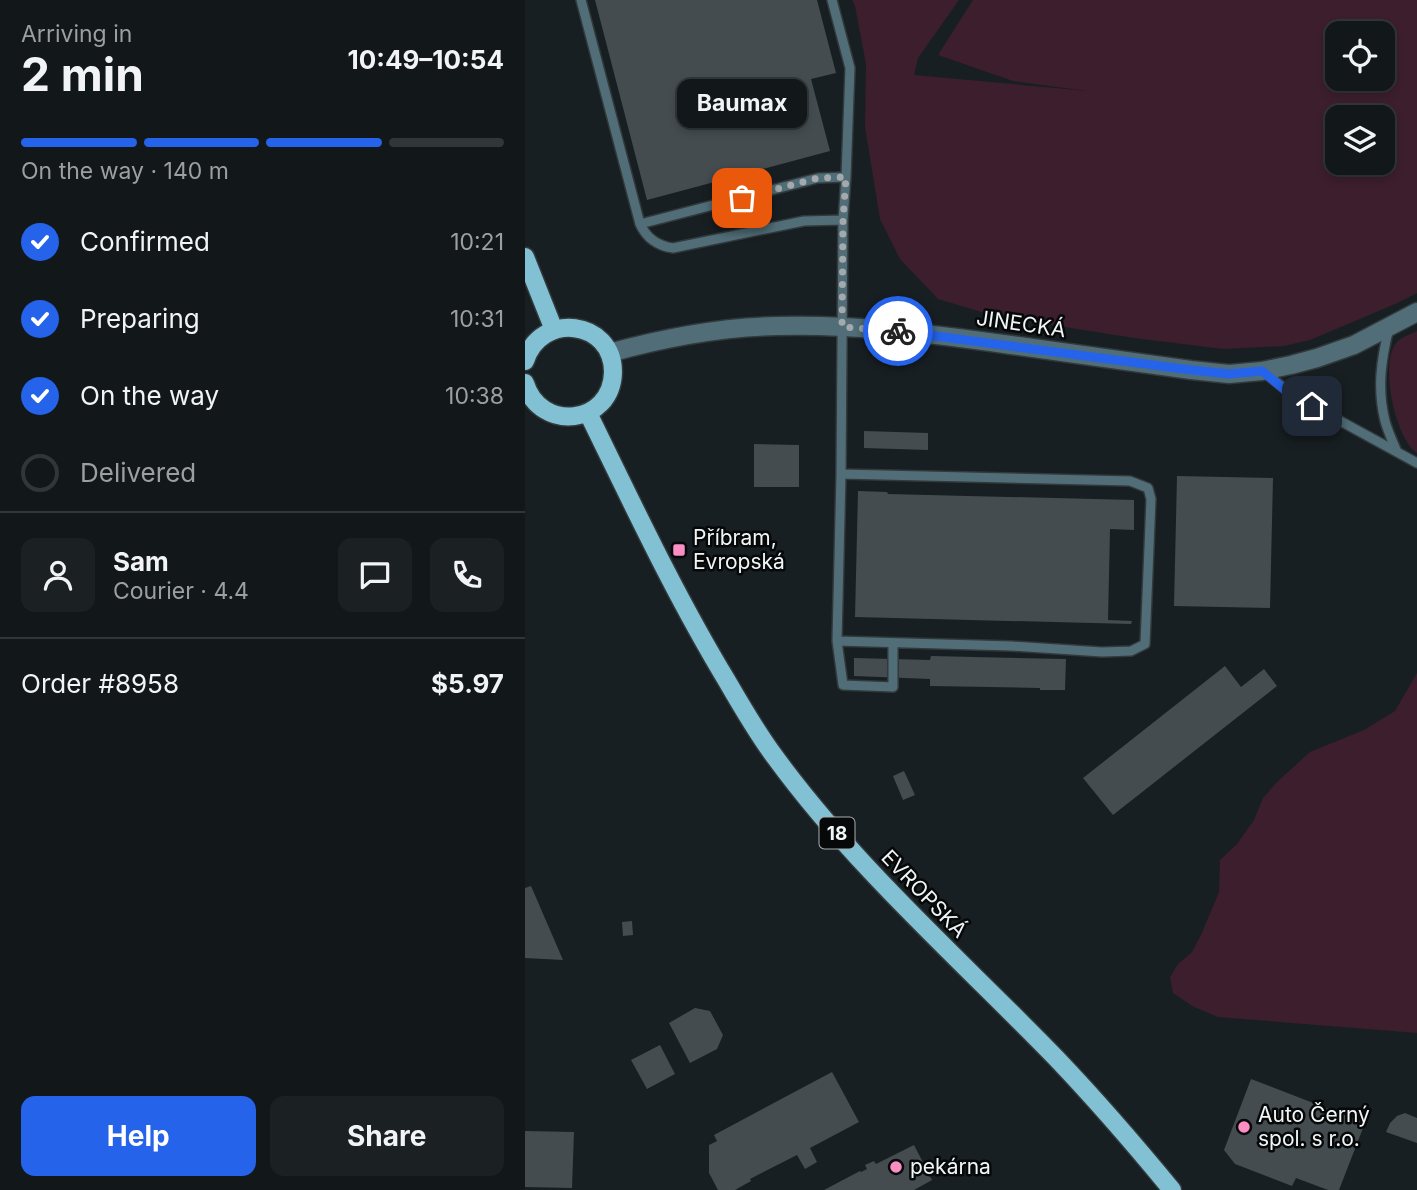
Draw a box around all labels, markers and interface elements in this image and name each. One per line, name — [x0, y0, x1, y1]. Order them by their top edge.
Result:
text: Arriving in — [21, 20, 132, 48]
map controls — [1325, 21, 1395, 175]
button: locate — [1325, 21, 1395, 91]
text: 10:49–10:54 — [347, 44, 504, 75]
text: 2 min — [21, 46, 144, 102]
callout: Baumax — [677, 79, 807, 128]
text: Baumax — [697, 89, 787, 117]
button: layers — [1325, 105, 1395, 175]
text: On the way · 140 m — [21, 157, 229, 185]
pin — [712, 168, 772, 228]
icon: bag — [723, 179, 761, 217]
icon: check — [21, 223, 59, 261]
text: Confirmed — [80, 226, 210, 257]
text: 10:21 — [450, 228, 504, 256]
courier — [863, 296, 933, 366]
icon: check — [21, 300, 59, 338]
text: Preparing — [80, 303, 200, 334]
street label: JINECKÁ — [975, 304, 1068, 342]
text: 10:31 — [450, 305, 504, 333]
icon: bike — [879, 312, 917, 350]
pin — [1282, 376, 1342, 436]
icon: check — [21, 377, 59, 415]
text: On the way — [80, 380, 219, 411]
text: 10:38 — [445, 382, 504, 410]
icon: home — [1293, 387, 1331, 425]
text: Delivered — [80, 457, 196, 488]
place label: Příbram, Evropská — [693, 525, 785, 574]
button: person — [21, 538, 95, 612]
button: chat — [338, 538, 412, 612]
button: phone — [430, 538, 504, 612]
marker: Příbram, Evropská — [671, 542, 687, 558]
text: Sam — [113, 546, 169, 577]
text: Courier · 4.4 — [113, 577, 249, 605]
text: Order #8958 — [21, 668, 179, 699]
text: $5.97 — [431, 668, 504, 699]
road number: 18 — [819, 818, 855, 848]
street label: EVROPSKÁ — [876, 844, 973, 943]
button: Help — [21, 1096, 256, 1176]
button: Share — [270, 1096, 504, 1176]
place label: Auto Černý spol. s r.o. — [1258, 1102, 1370, 1151]
marker: Auto Černý spol. s r.o. — [1236, 1119, 1252, 1135]
place label: pekárna — [910, 1154, 991, 1179]
marker: pekárna — [888, 1159, 904, 1175]

